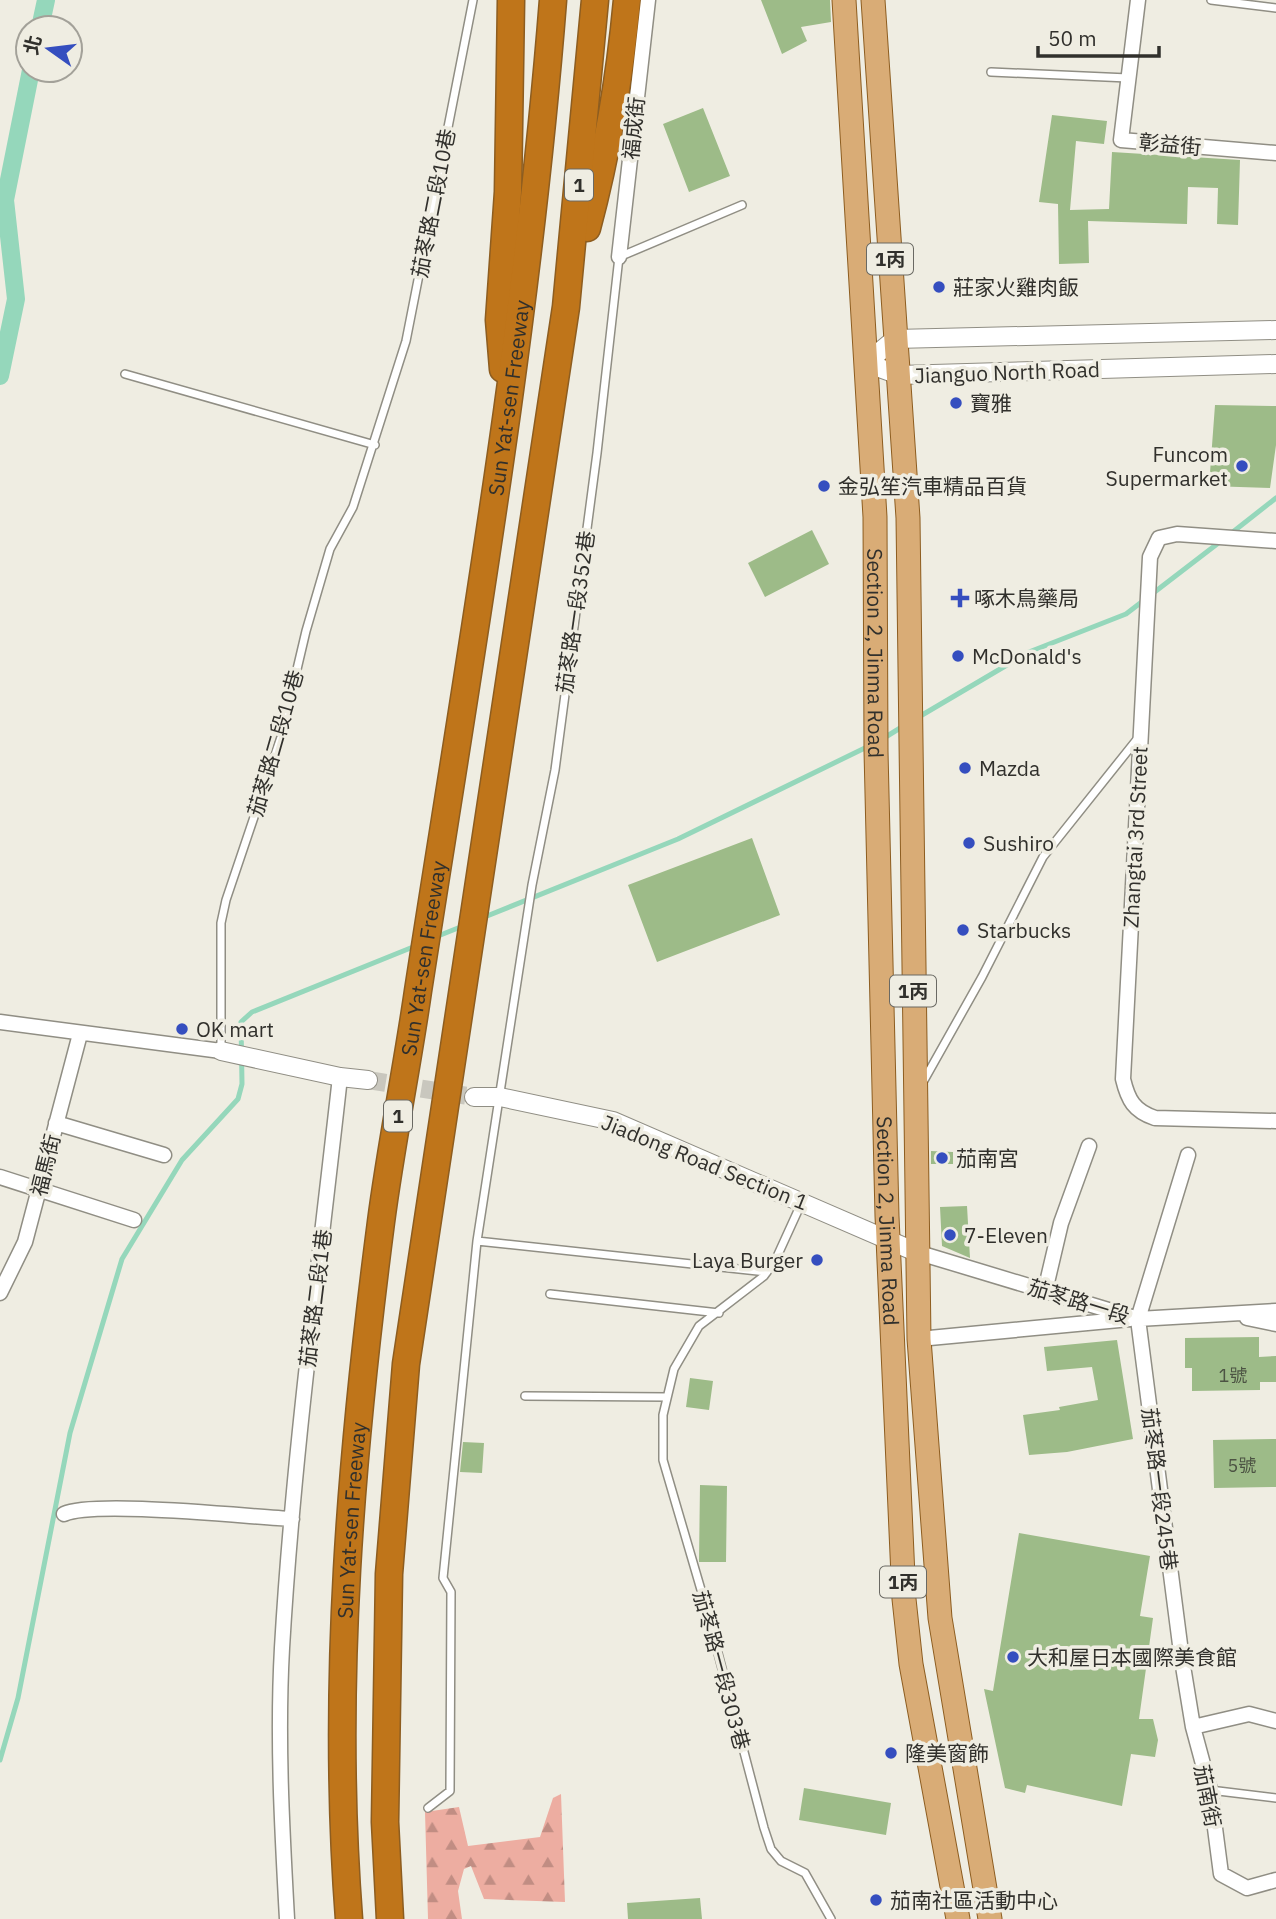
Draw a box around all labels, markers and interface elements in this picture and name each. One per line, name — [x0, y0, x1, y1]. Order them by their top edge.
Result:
north arrow — [14, 14, 84, 84]
scale bar — [1038, 14, 1159, 58]
text: 50 m — [1048, 24, 1097, 52]
text: 北 — [19, 33, 46, 57]
street label: 福成街 — [616, 95, 650, 161]
street label: 茄苳路二段10巷 — [405, 126, 461, 280]
street label: 彰益街 — [1137, 127, 1203, 161]
road number: 1 — [565, 169, 593, 200]
road number: 1丙 — [867, 244, 913, 274]
place label: 莊家火雞肉飯 — [953, 273, 1079, 301]
marker: 莊家火雞肉飯 — [931, 279, 947, 295]
street label: Sun Yat-sen Freeway — [481, 298, 536, 497]
street label: Jianguo North Road — [914, 355, 1100, 389]
place label: 寶雅 — [970, 389, 1012, 417]
marker: 寶雅 — [948, 395, 964, 411]
place label: Funcom Supermarket — [1106, 440, 1228, 492]
marker: Funcom Supermarket — [1234, 458, 1250, 474]
place label: 金弘笙汽車精品百貨 — [838, 472, 1027, 500]
marker: 金弘笙汽車精品百貨 — [816, 478, 832, 494]
street label: 茄苳路一段352巷 — [550, 529, 600, 695]
street label: Section 2, Jinma Road — [861, 548, 890, 758]
place label: 啄木鳥藥局 — [974, 584, 1079, 612]
marker: 啄木鳥藥局 — [952, 590, 968, 606]
place label: McDonald's — [972, 642, 1082, 670]
marker: McDonald's — [950, 648, 966, 664]
street label: 茄苳路二段10巷 — [241, 666, 309, 820]
street label: Zhangtai 3rd Street — [1116, 745, 1154, 929]
place label: Mazda — [979, 754, 1040, 782]
marker: Mazda — [957, 760, 973, 776]
place label: Sushiro — [983, 829, 1054, 857]
marker: Sushiro — [961, 835, 977, 851]
street label: Sun Yat-sen Freeway — [394, 858, 452, 1058]
place label: Starbucks — [977, 916, 1071, 944]
marker: Starbucks — [955, 922, 971, 938]
road number: 1丙 — [890, 976, 936, 1007]
place label: OK mart — [196, 1015, 274, 1043]
marker: OK mart — [174, 1021, 190, 1037]
road number: 1 — [384, 1100, 412, 1132]
street label: Jiadong Road Section 1 — [598, 1108, 812, 1216]
street label: Section 2, Jinma Road — [871, 1116, 906, 1326]
street label: 福馬街 — [24, 1131, 66, 1199]
place label: 茄南宮 — [956, 1144, 1019, 1172]
marker: 茄南宮 — [934, 1150, 950, 1166]
place label: 7-Eleven — [964, 1221, 1048, 1249]
marker: 7-Eleven — [942, 1227, 958, 1243]
street label: 茄苳路二段1巷 — [293, 1228, 337, 1368]
place label: Laya Burger — [692, 1246, 803, 1274]
marker: Laya Burger — [809, 1252, 825, 1268]
street label: 茄苳路一段 — [1025, 1272, 1133, 1330]
house number: 1號 — [1219, 1364, 1247, 1387]
street label: 茄苳路一段245巷 — [1136, 1406, 1184, 1572]
street label: Sun Yat-sen Freeway — [331, 1420, 372, 1619]
house number: 5號 — [1228, 1454, 1256, 1477]
road number: 1丙 — [880, 1566, 926, 1598]
street label: 茄苳路一段303巷 — [687, 1587, 757, 1753]
place label: 大和屋日本國際美食館 — [1027, 1643, 1237, 1671]
marker: 大和屋日本國際美食館 — [1005, 1649, 1021, 1665]
place label: 隆美窗飾 — [905, 1739, 989, 1767]
marker: 隆美窗飾 — [883, 1745, 899, 1761]
street label: 茄南街 — [1188, 1762, 1228, 1830]
place label: 茄南社區活動中心 — [890, 1886, 1058, 1914]
marker: 茄南社區活動中心 — [868, 1892, 884, 1908]

